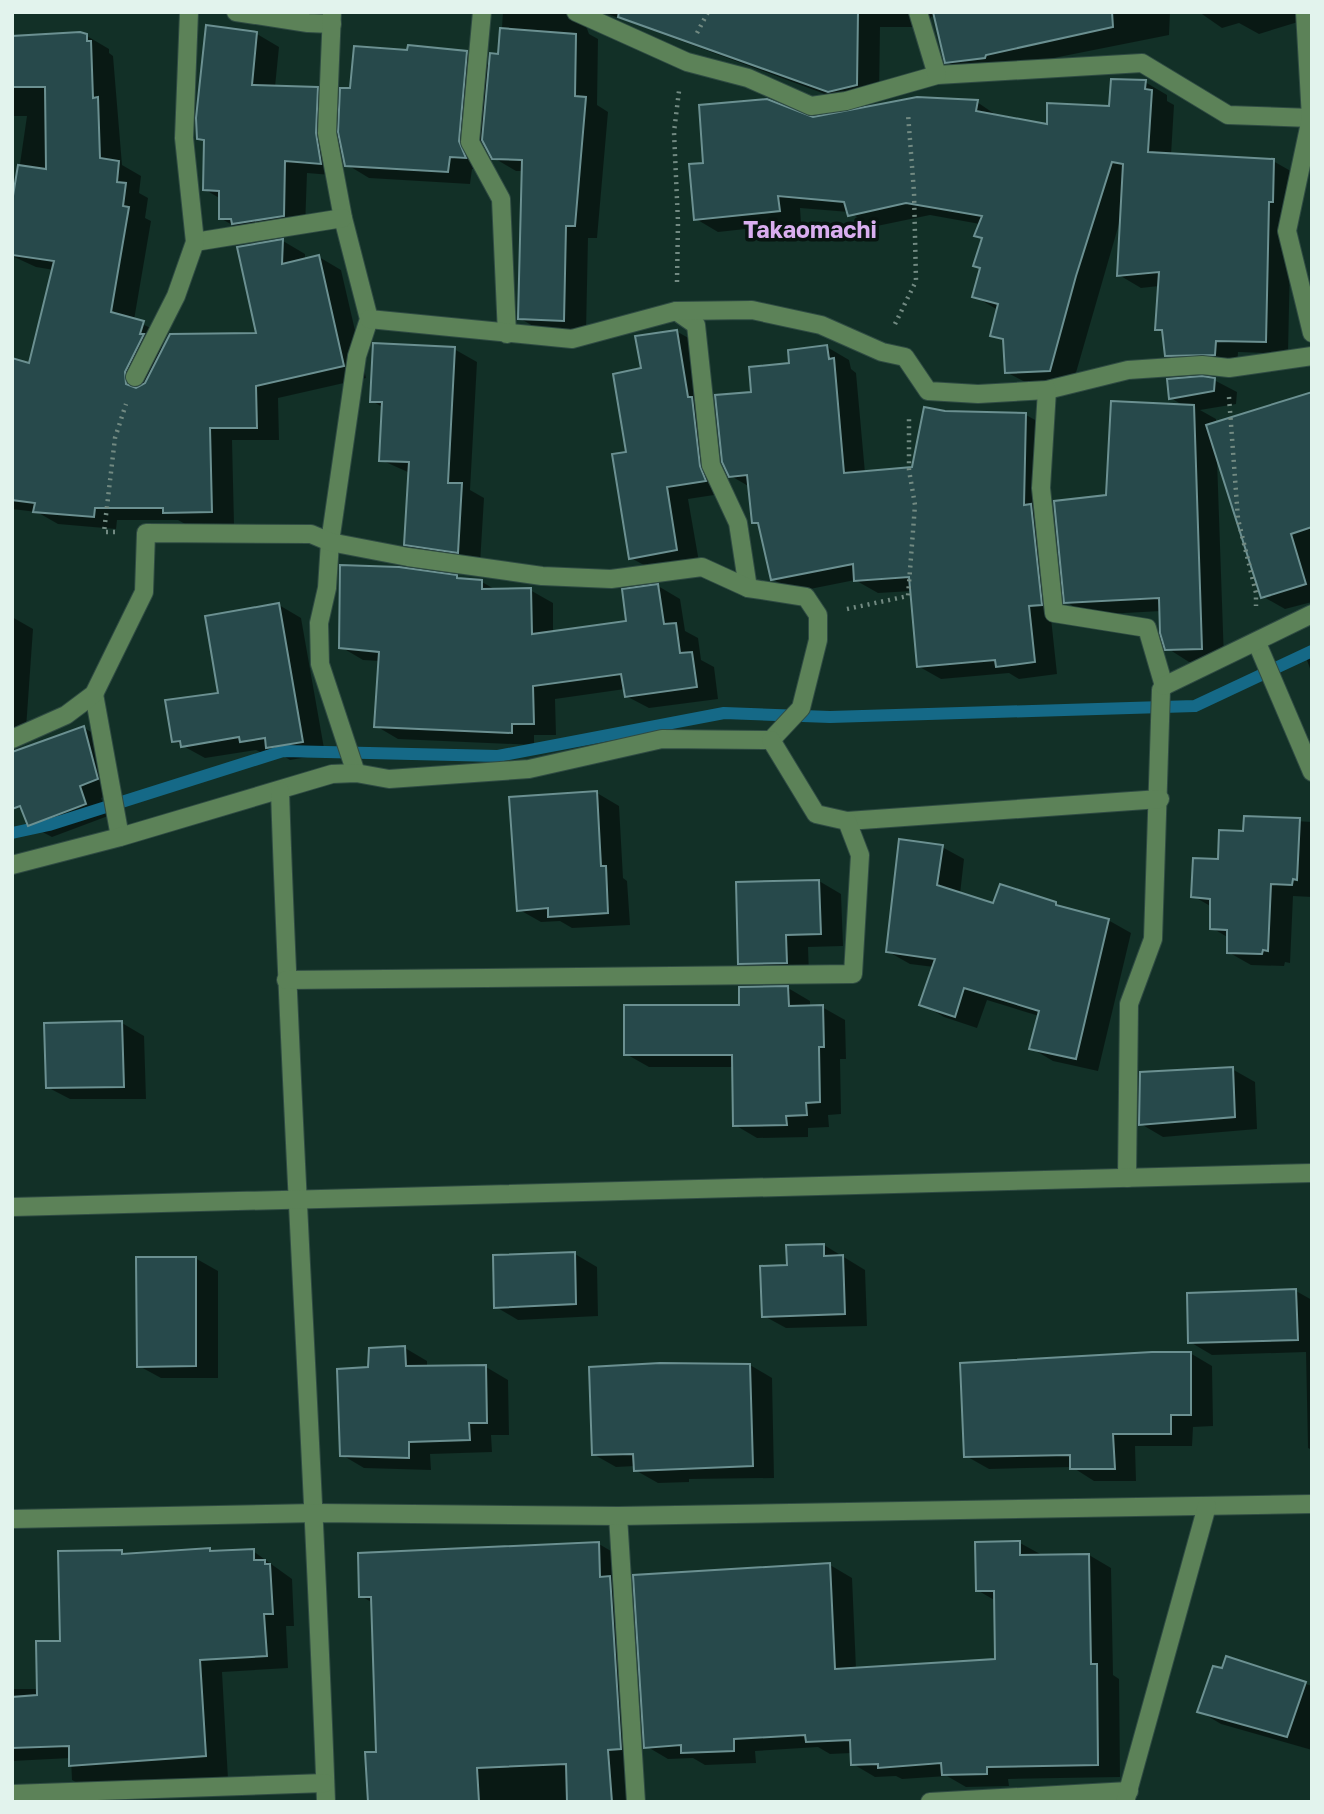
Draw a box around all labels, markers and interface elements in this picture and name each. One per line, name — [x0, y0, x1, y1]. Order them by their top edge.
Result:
district label: Takaomachi — [743, 215, 877, 243]

